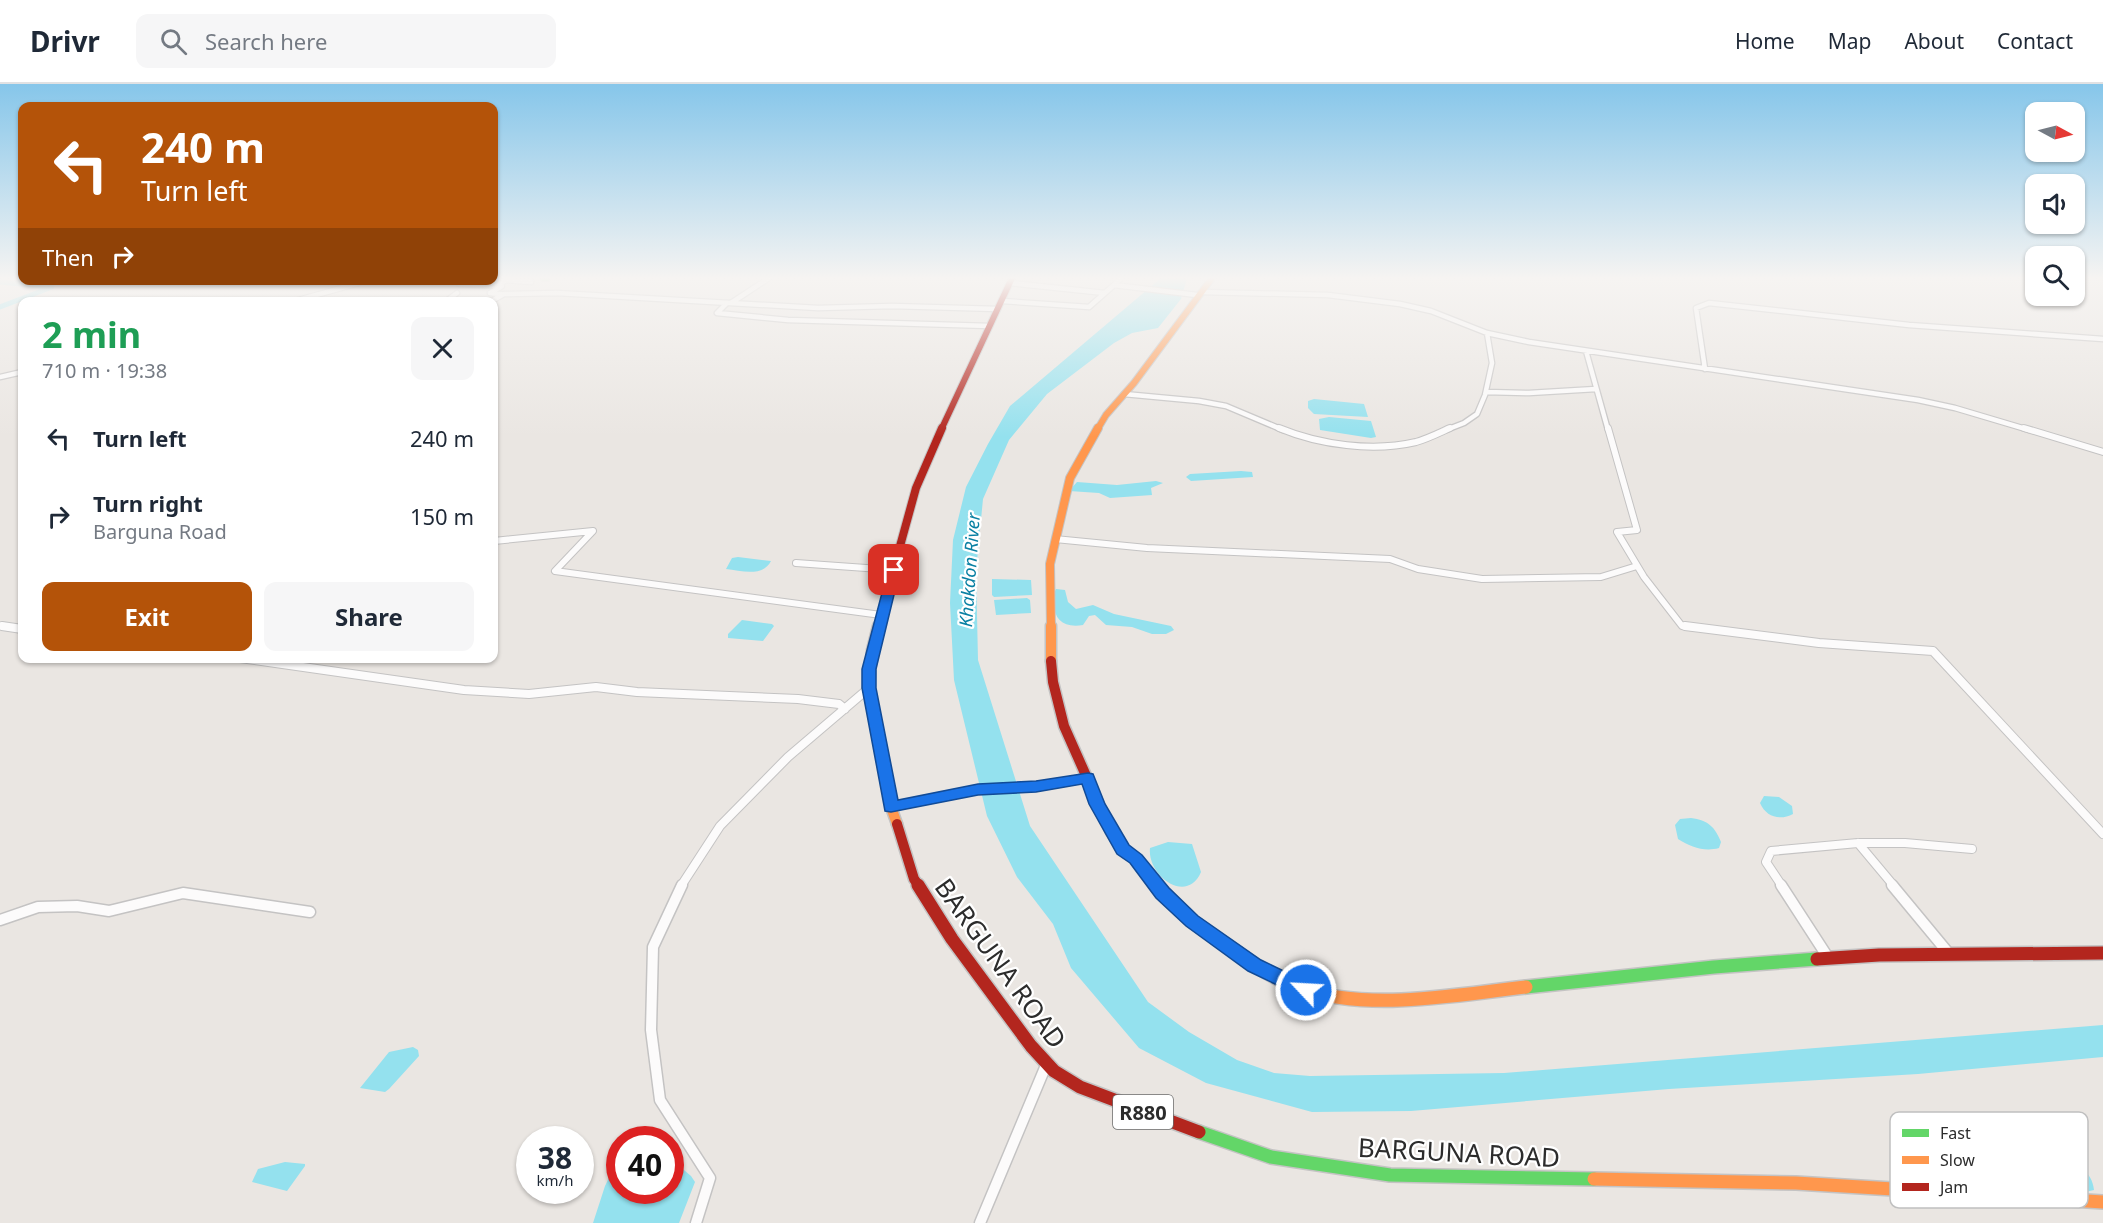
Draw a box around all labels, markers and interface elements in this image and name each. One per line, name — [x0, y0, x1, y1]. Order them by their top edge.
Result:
search box — [136, 14, 556, 68]
text: Drivr — [30, 22, 100, 60]
icon: search — [157, 25, 190, 58]
text: Search here — [205, 26, 327, 56]
text: Home — [1735, 27, 1795, 55]
text: Map — [1828, 27, 1871, 55]
text: About — [1904, 27, 1964, 55]
text: Contact — [1997, 27, 2073, 55]
north arrow — [2025, 102, 2085, 162]
map controls — [2025, 102, 2085, 306]
text: 240 m — [141, 118, 265, 175]
icon: left — [42, 126, 120, 204]
text: Turn left — [141, 172, 247, 209]
button: sound — [2025, 174, 2085, 234]
icon: right — [106, 240, 139, 273]
text: Then — [42, 242, 94, 272]
button: search — [2025, 246, 2085, 306]
text: 2 min — [42, 310, 141, 359]
button: close — [411, 317, 474, 380]
text: 710 m · 19:38 — [42, 357, 167, 384]
icon: left — [42, 422, 75, 455]
text: Turn left — [93, 423, 187, 453]
text: 240 m — [410, 423, 474, 453]
text: Turn right — [93, 488, 203, 518]
icon: right — [42, 500, 75, 533]
text: 150 m — [410, 501, 474, 531]
water label: Khakdon River — [953, 511, 985, 628]
text: Barguna Road — [93, 518, 227, 545]
pin — [868, 544, 919, 595]
icon: arrive — [877, 553, 910, 586]
button: Exit — [42, 582, 252, 651]
button: Share — [264, 582, 474, 651]
street label: BARGUNA ROAD — [927, 871, 1075, 1055]
position arrow — [1274, 958, 1338, 1022]
road number: R880 — [1113, 1095, 1173, 1129]
legend — [1890, 1112, 2088, 1208]
text: Fast — [1940, 1122, 1971, 1144]
speed limit sign: 40 — [606, 1126, 684, 1204]
street label: BARGUNA ROAD — [1357, 1129, 1561, 1175]
text: 38 — [538, 1137, 572, 1178]
text: Slow — [1940, 1149, 1975, 1171]
text: km/h — [537, 1170, 573, 1190]
text: Jam — [1938, 1176, 1968, 1198]

